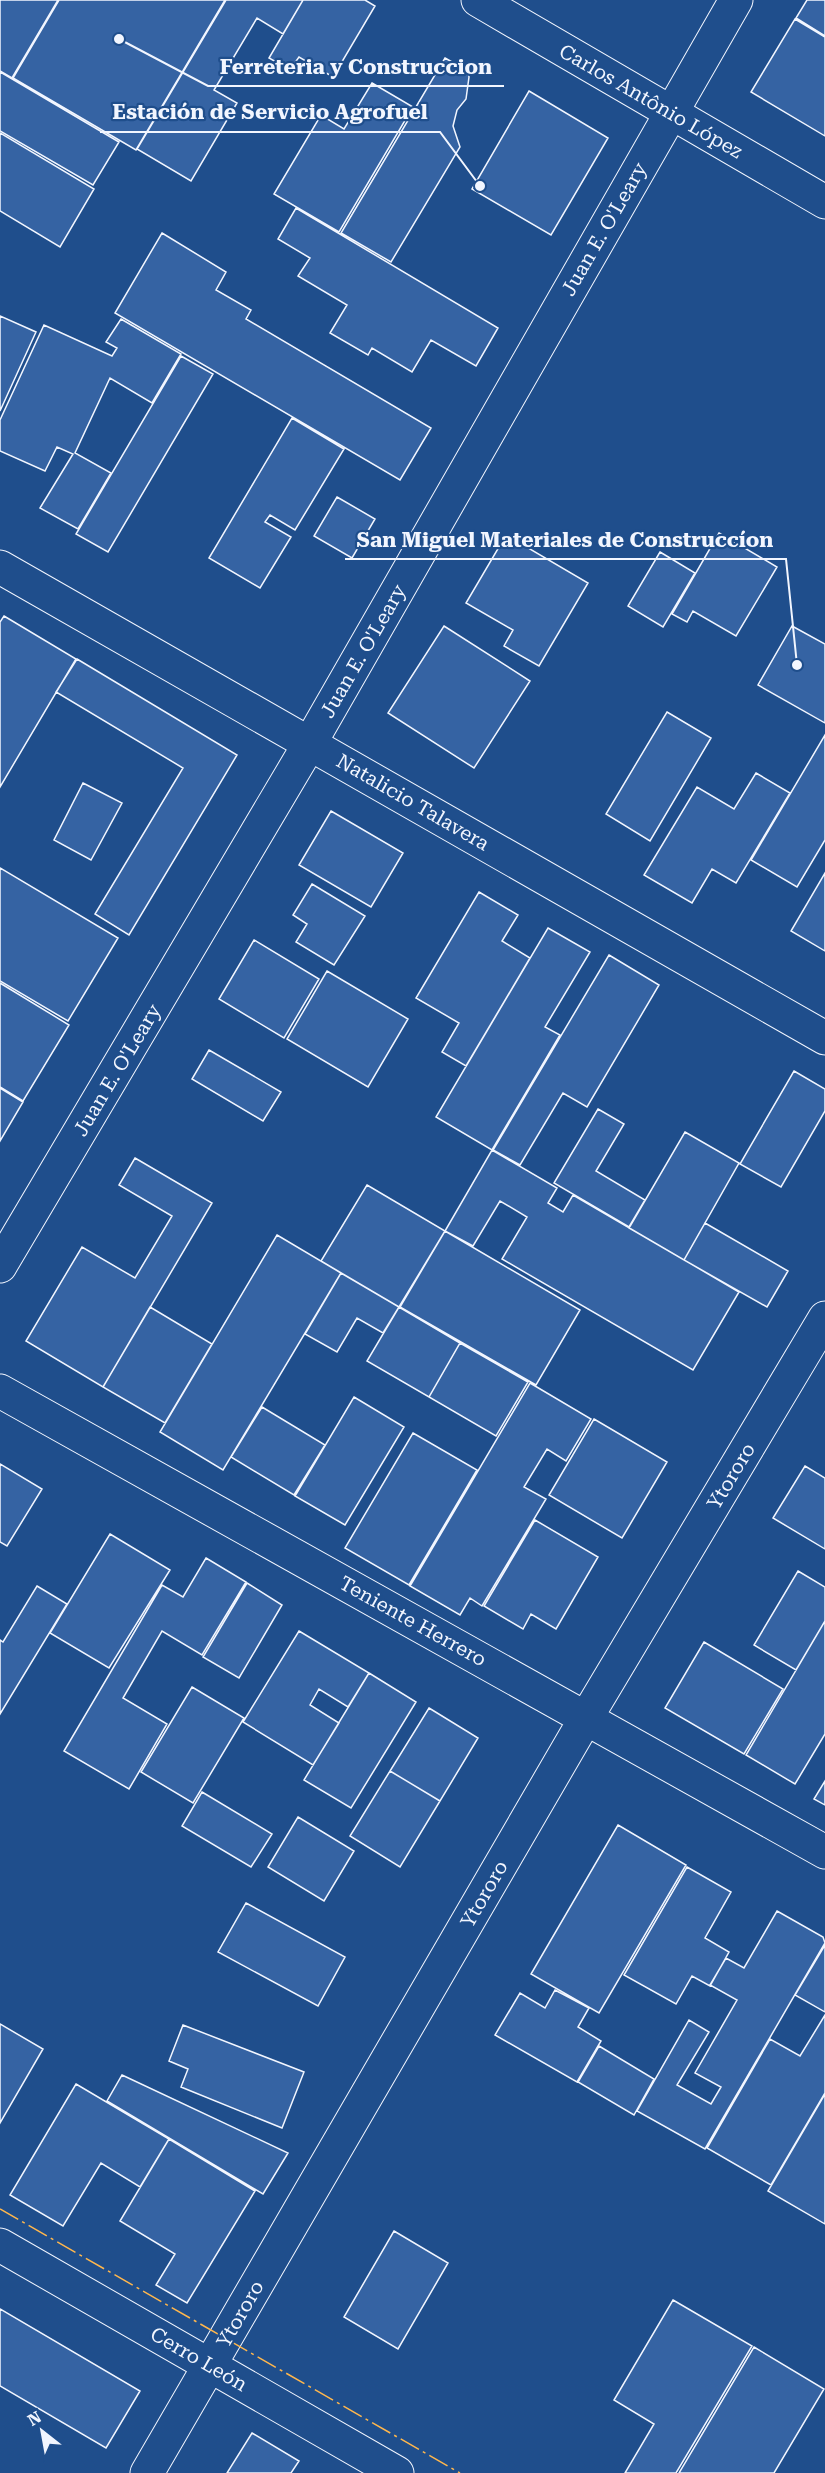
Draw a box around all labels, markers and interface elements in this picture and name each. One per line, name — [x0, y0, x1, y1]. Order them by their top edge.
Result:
street label: Carlos Antônio López — [555, 39, 747, 163]
callout: Ferreteria y Construccion — [208, 47, 504, 86]
text: Ferreteria y Construccion — [220, 55, 492, 79]
callout: Estación de Servicio Agrofuel — [100, 93, 440, 132]
text: Estación de Servicio Agrofuel — [112, 100, 428, 124]
street label: Juan E. O'Leary — [556, 158, 652, 300]
callout: San Miguel Materiales de Construccíon — [345, 520, 786, 559]
text: San Miguel Materiales de Construccíon — [357, 528, 773, 552]
street label: Juan E. O'Leary — [315, 580, 411, 722]
street label: Natalicio Talavera — [332, 748, 494, 856]
street label: Juan E. O'Leary — [68, 999, 166, 1140]
street label: Ytororo — [702, 1438, 760, 1514]
street label: Teniente Herrero — [335, 1571, 491, 1671]
street label: Ytororo — [455, 1856, 513, 1932]
street label: Ytororo — [211, 2276, 269, 2352]
street label: Cerro León — [146, 2322, 252, 2396]
north arrow — [12, 2401, 72, 2461]
text: N — [24, 2407, 45, 2430]

